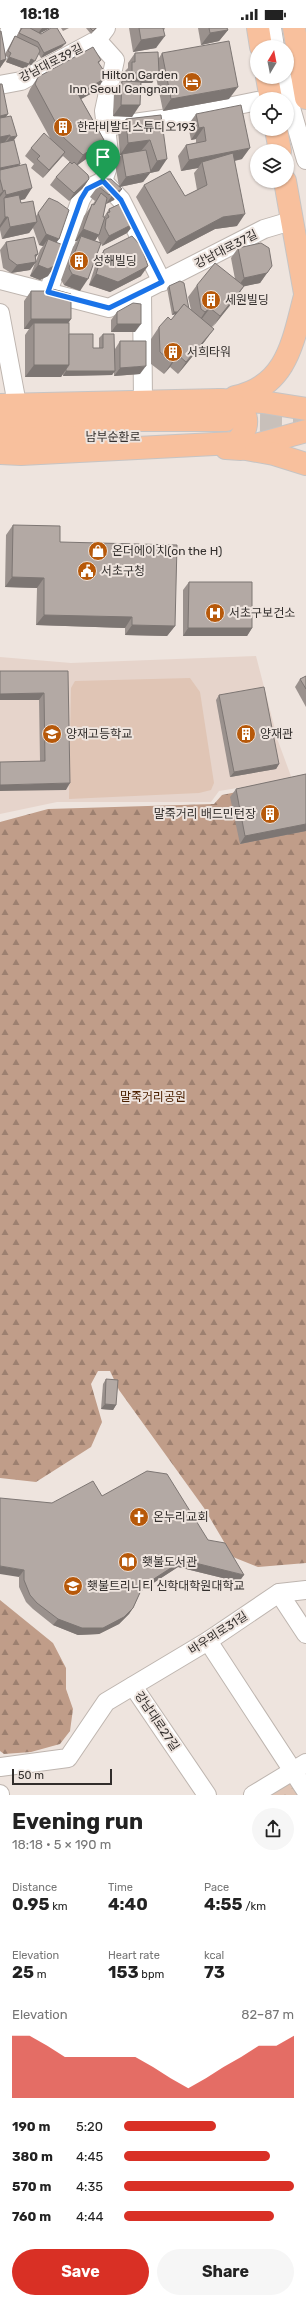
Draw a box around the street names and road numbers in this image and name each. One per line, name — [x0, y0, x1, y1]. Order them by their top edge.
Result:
street label: 강남대로39길 — [17, 41, 85, 85]
street label: 강남대로37길 — [192, 227, 260, 271]
street label: 남부순환로 — [85, 430, 141, 444]
street label: 바우뫼로31길 — [186, 1609, 250, 1657]
street label: 강남대로27길 — [132, 1689, 182, 1753]

